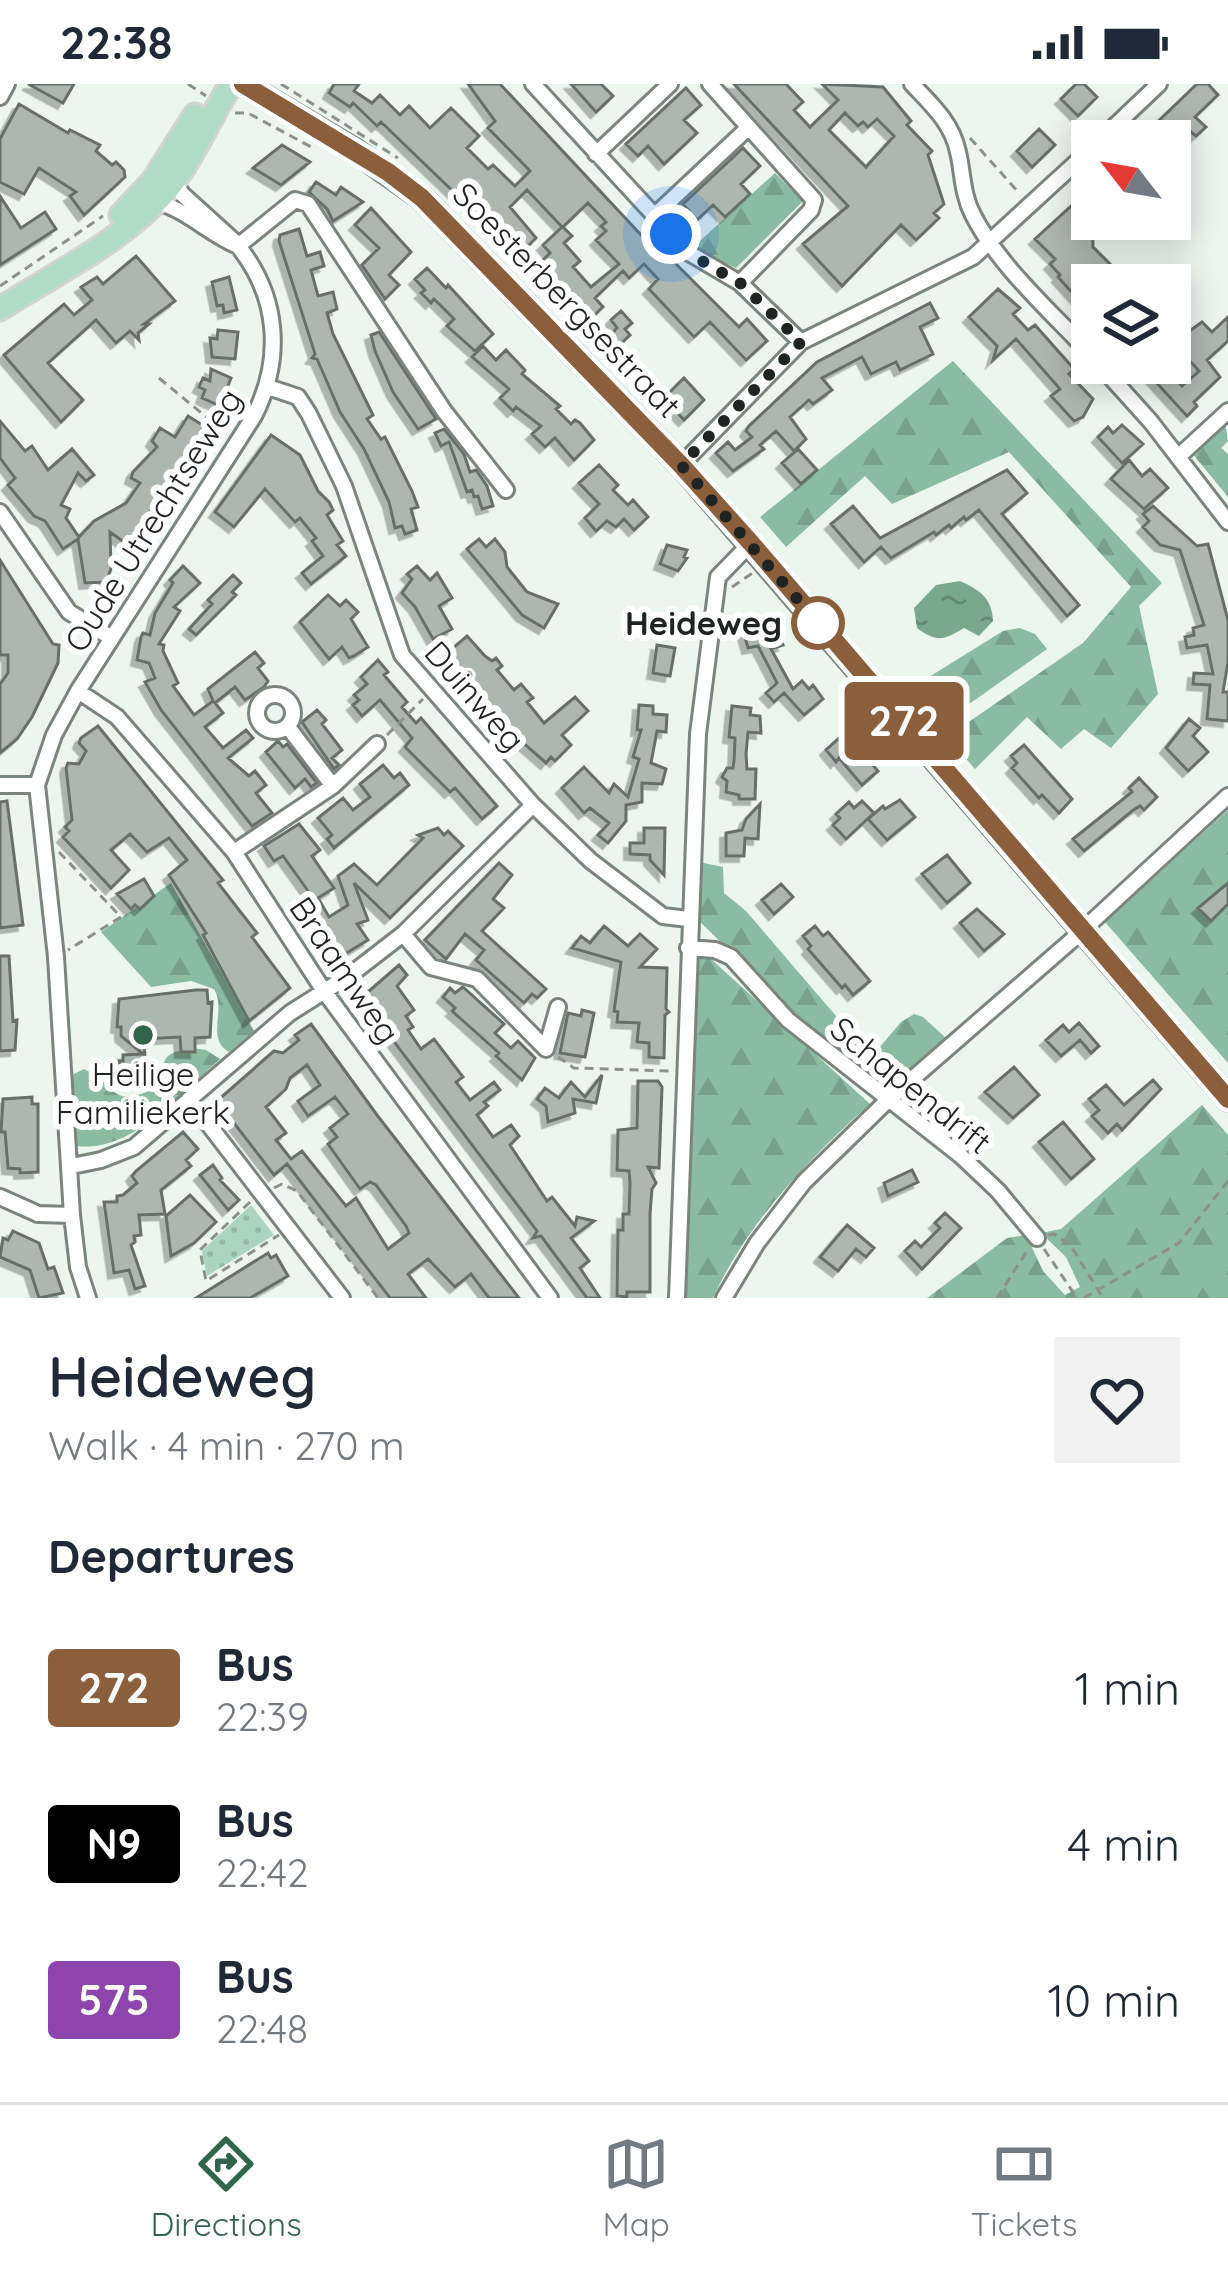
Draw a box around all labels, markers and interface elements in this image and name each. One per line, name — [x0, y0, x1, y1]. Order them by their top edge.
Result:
text: 22:38 — [60, 14, 172, 70]
north arrow — [1071, 120, 1191, 240]
map controls — [1071, 120, 1191, 384]
street label: Soesterbergsestraat — [445, 174, 690, 426]
your location — [641, 204, 701, 264]
button: layers — [1071, 264, 1191, 384]
street label: Oude Utrechtseweg — [55, 380, 250, 659]
marker: Heideweg — [793, 598, 843, 648]
place label: Heideweg — [625, 602, 782, 643]
street label: Duinweg — [416, 632, 534, 759]
line badge: 272 — [835, 682, 973, 760]
text: 272 — [869, 694, 939, 747]
street label: Braamweg — [281, 889, 409, 1051]
street label: Schapendrift — [823, 1007, 1000, 1162]
marker: Heilige Familiekerk — [130, 1022, 156, 1048]
place label: Heilige Familiekerk — [56, 1053, 230, 1132]
button: heart — [1054, 1337, 1180, 1463]
text: Heideweg — [48, 1340, 316, 1411]
text: Walk · 4 min · 270 m — [48, 1421, 405, 1470]
text: Departures — [48, 1528, 295, 1584]
text: Bus — [216, 1636, 294, 1692]
text: 1 min — [1074, 1660, 1180, 1716]
text: 272 — [79, 1661, 149, 1714]
text: 22:39 — [216, 1692, 309, 1741]
text: Bus — [216, 1792, 294, 1848]
text: 4 min — [1067, 1816, 1180, 1872]
text: N9 — [87, 1817, 141, 1870]
text: 22:42 — [216, 1848, 309, 1897]
text: Bus — [216, 1948, 294, 2004]
text: 10 min — [1048, 1972, 1180, 2028]
text: 575 — [78, 1973, 150, 2026]
text: 22:48 — [216, 2004, 308, 2053]
tab: Directions — [150, 2131, 302, 2244]
tab: Map — [602, 2131, 670, 2244]
tab: Tickets — [971, 2131, 1078, 2244]

